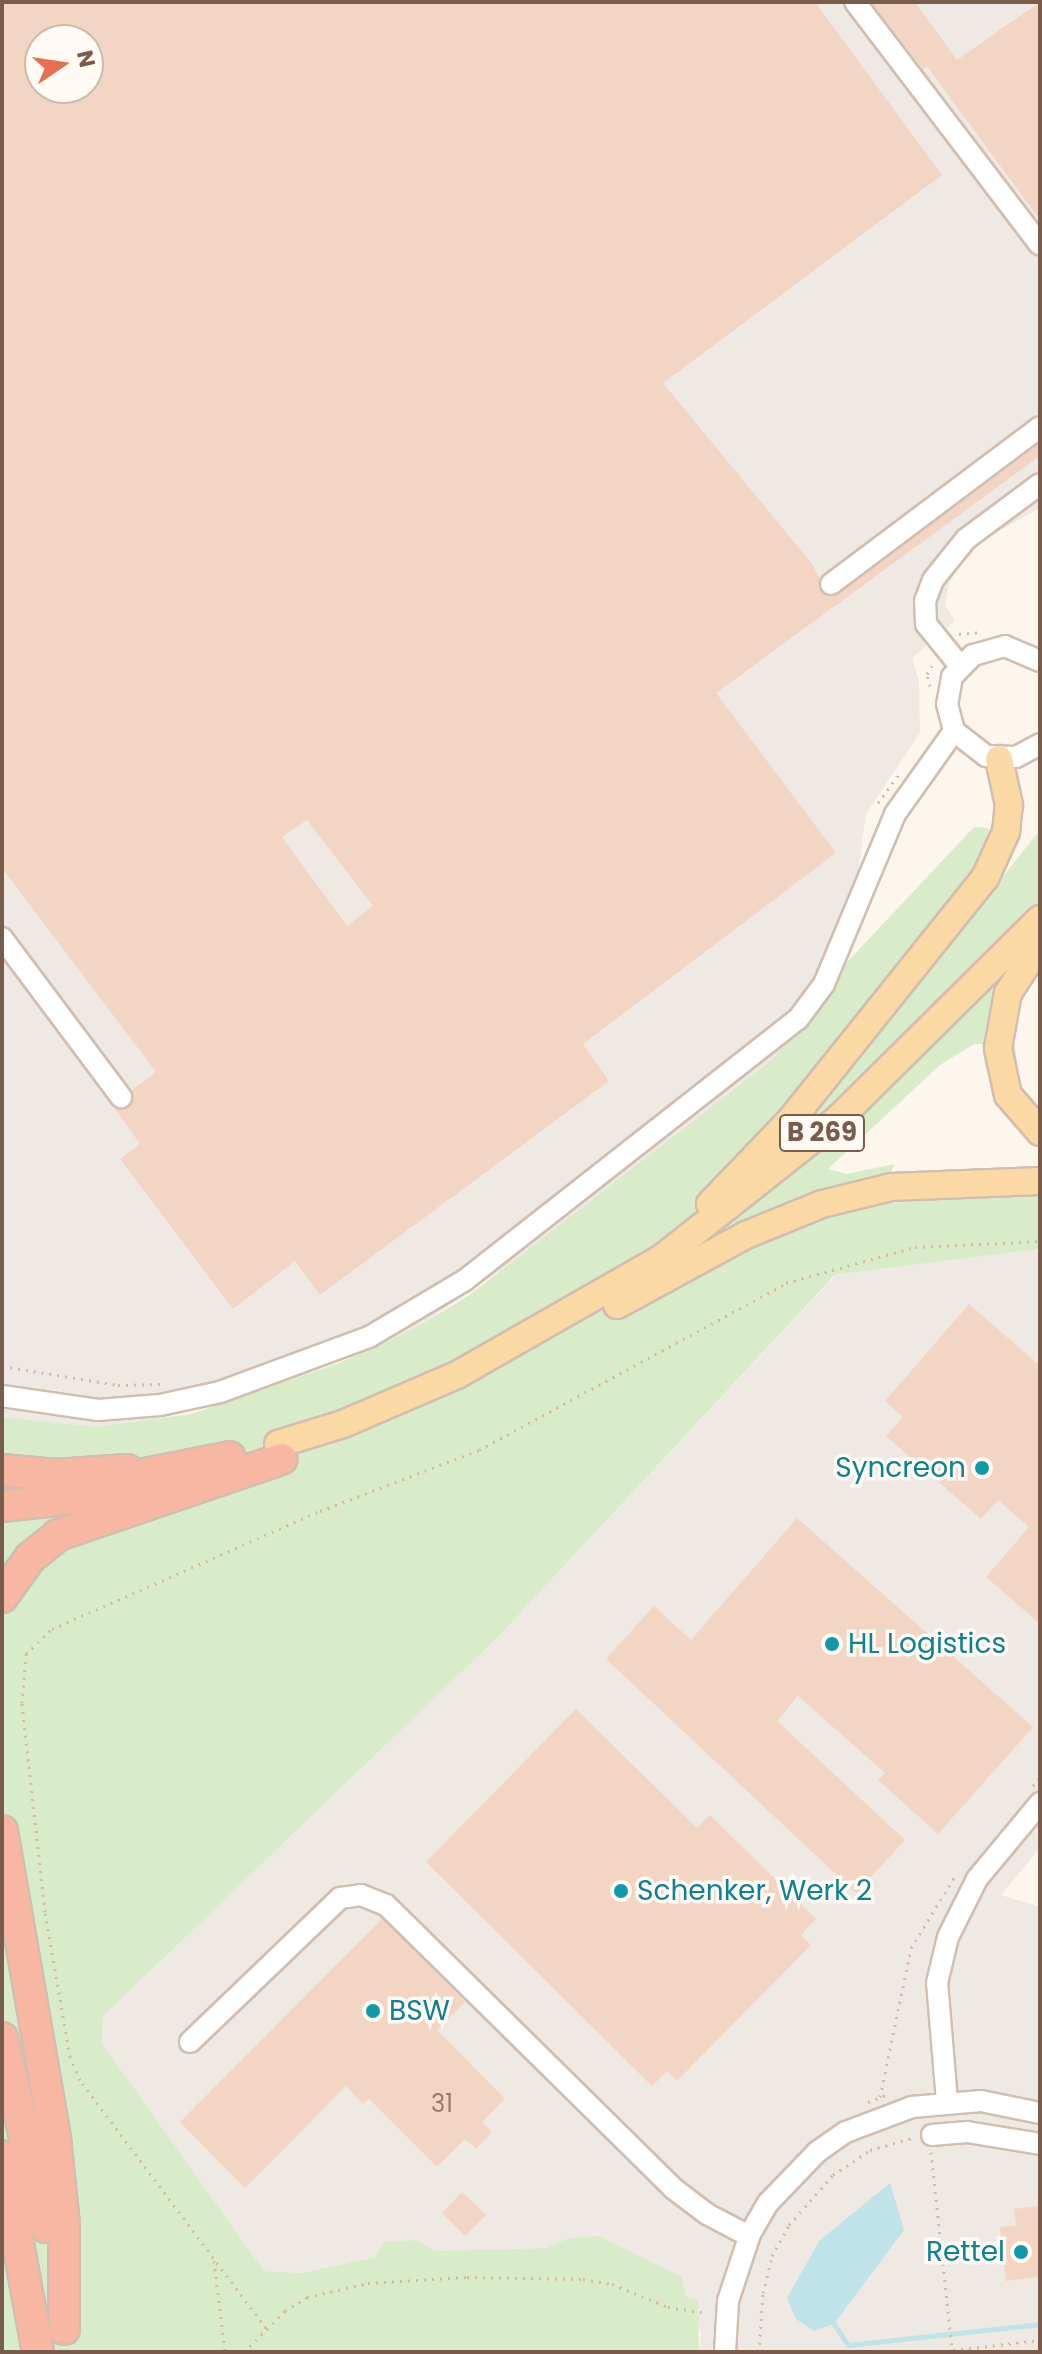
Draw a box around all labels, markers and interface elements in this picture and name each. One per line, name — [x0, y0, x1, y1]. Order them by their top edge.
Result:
north arrow — [24, 24, 104, 104]
text: N — [69, 47, 103, 70]
road number: B 269 — [778, 1111, 866, 1155]
place label: Syncreon — [835, 1451, 966, 1485]
marker: Syncreon — [973, 1459, 991, 1477]
place label: HL Logistics — [848, 1627, 1006, 1661]
marker: HL Logistics — [823, 1635, 841, 1653]
place label: Schenker, Werk 2 — [637, 1874, 872, 1908]
marker: Schenker, Werk 2 — [612, 1882, 630, 1900]
place label: BSW — [389, 1994, 450, 2028]
marker: BSW — [364, 2002, 382, 2020]
house number: 31 — [431, 2090, 453, 2118]
place label: Rettel — [926, 2235, 1005, 2269]
marker: Rettel — [1012, 2243, 1030, 2261]

